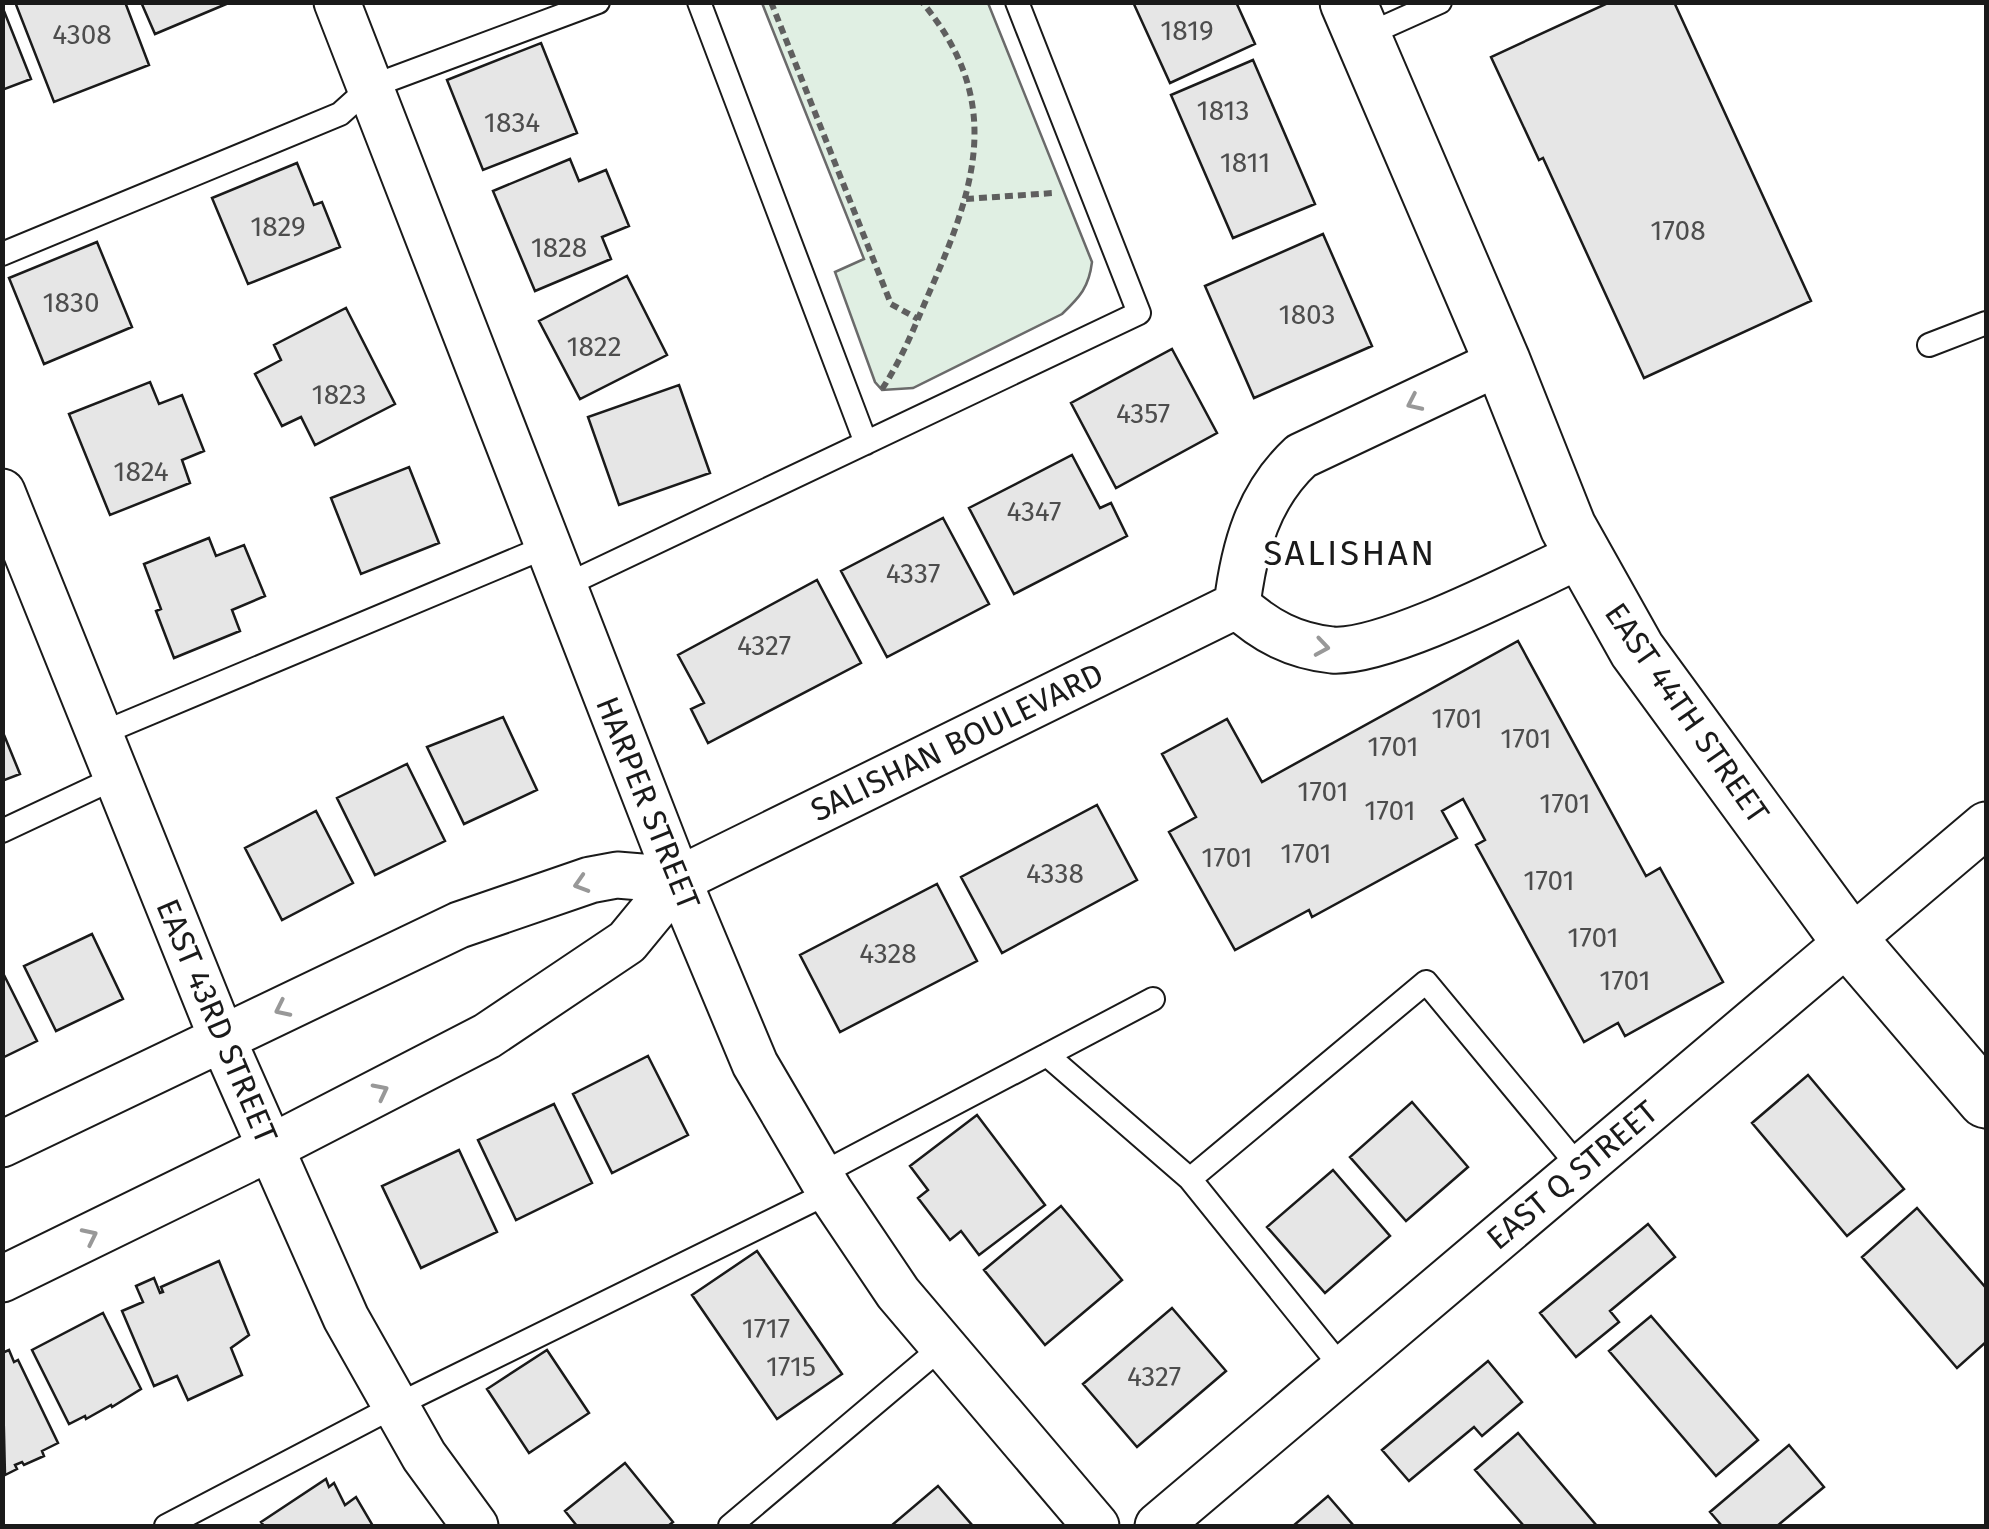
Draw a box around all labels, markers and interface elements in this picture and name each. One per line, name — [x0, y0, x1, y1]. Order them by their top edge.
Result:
house number: 1819 — [1160, 14, 1214, 47]
house number: 4308 — [52, 18, 112, 51]
house number: 1813 — [1197, 94, 1249, 127]
house number: 1834 — [484, 106, 540, 139]
house number: 1811 — [1220, 146, 1270, 179]
house number: 1829 — [250, 210, 306, 243]
house number: 1708 — [1650, 214, 1706, 247]
house number: 1828 — [531, 231, 587, 264]
house number: 1830 — [42, 286, 100, 319]
house number: 1803 — [1279, 298, 1335, 331]
house number: 1822 — [567, 330, 622, 363]
house number: 1823 — [312, 378, 366, 411]
one-way arrow — [1406, 390, 1424, 410]
house number: 4357 — [1116, 397, 1170, 430]
house number: 1824 — [113, 455, 169, 488]
house number: 4347 — [1007, 495, 1061, 528]
district label: SALISHAN — [1263, 532, 1437, 574]
house number: 4337 — [886, 557, 940, 590]
street label: EAST 44TH STREET — [1597, 596, 1777, 831]
house number: 4327 — [737, 629, 791, 662]
one-way arrow — [1314, 635, 1330, 656]
street label: SALISHAN BOULEVARD — [805, 655, 1109, 829]
street label: HARPER STREET — [588, 691, 708, 916]
house number: 1701 — [1431, 702, 1483, 735]
house number: 1701 — [1500, 722, 1552, 755]
house number: 1701 — [1367, 730, 1419, 763]
house number: 1701 — [1297, 775, 1349, 808]
house number: 1701 — [1539, 787, 1591, 820]
house number: 1701 — [1364, 794, 1416, 827]
house number: 1701 — [1280, 837, 1332, 870]
house number: 1701 — [1201, 841, 1253, 874]
house number: 4338 — [1026, 857, 1084, 890]
house number: 1701 — [1523, 864, 1575, 897]
one-way arrow — [574, 872, 591, 892]
street label: EAST 43RD STREET — [148, 893, 286, 1149]
house number: 1701 — [1567, 921, 1619, 954]
house number: 4328 — [859, 937, 917, 970]
house number: 1701 — [1599, 964, 1651, 997]
one-way arrow — [274, 996, 292, 1016]
one-way arrow — [370, 1084, 388, 1103]
street label: EAST Q STREET — [1479, 1092, 1665, 1257]
one-way arrow — [80, 1228, 98, 1248]
house number: 1717 — [742, 1312, 790, 1345]
house number: 1715 — [766, 1350, 816, 1383]
house number: 4327 — [1127, 1360, 1181, 1393]

